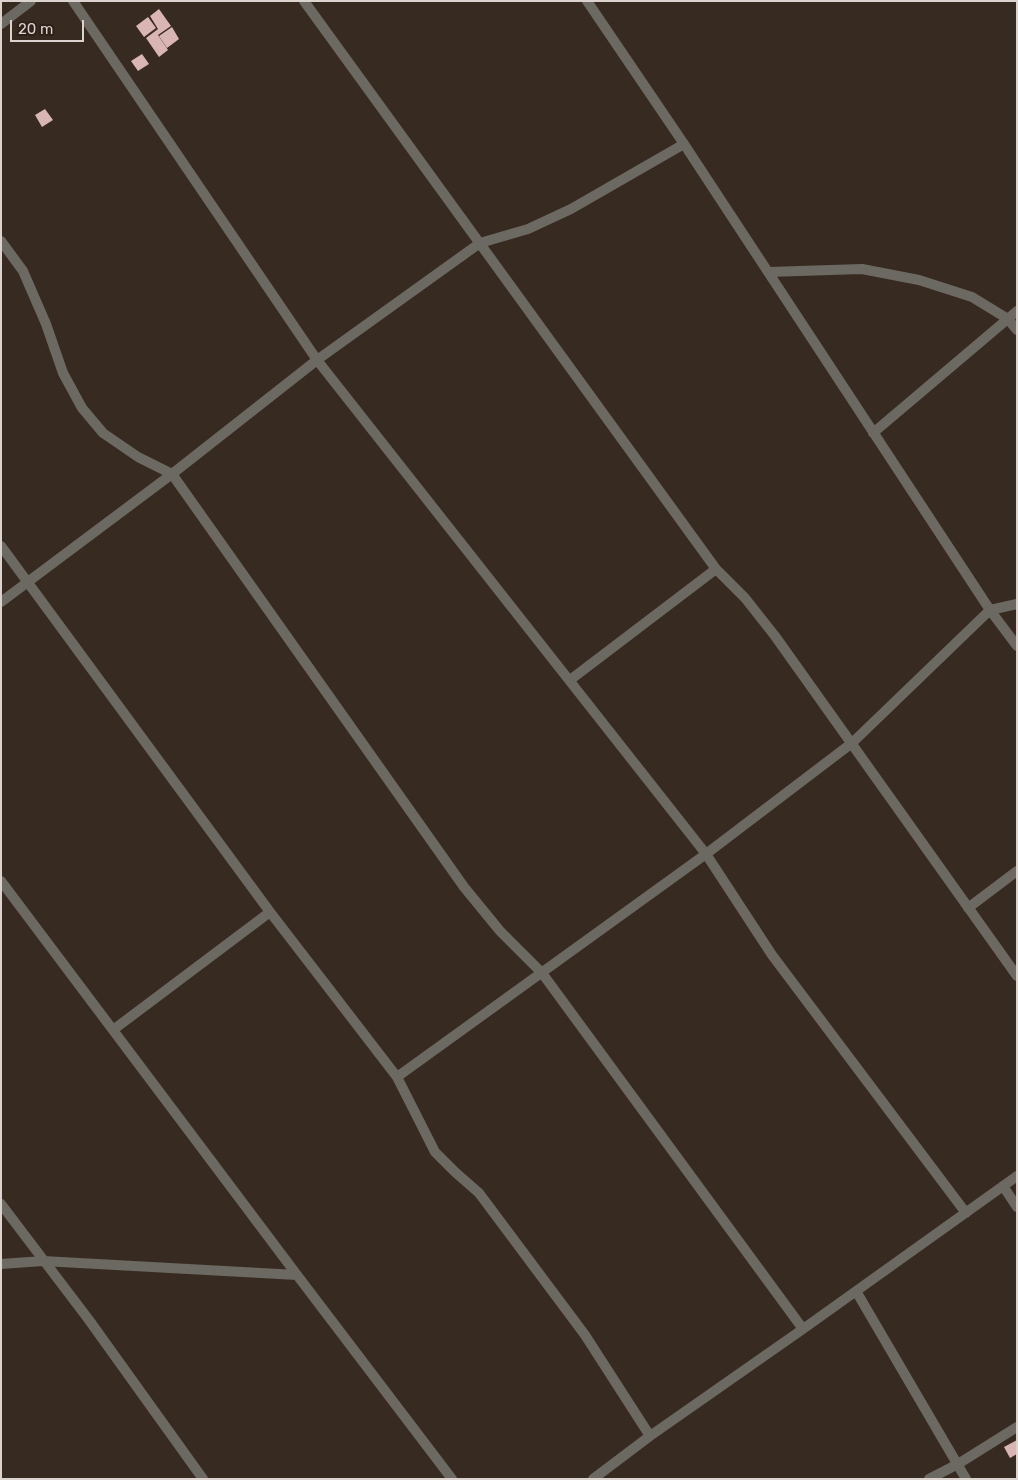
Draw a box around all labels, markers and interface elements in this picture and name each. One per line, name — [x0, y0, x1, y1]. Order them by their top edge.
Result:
scale bar — [12, 10, 86, 42]
text: 20 m — [18, 20, 53, 38]

